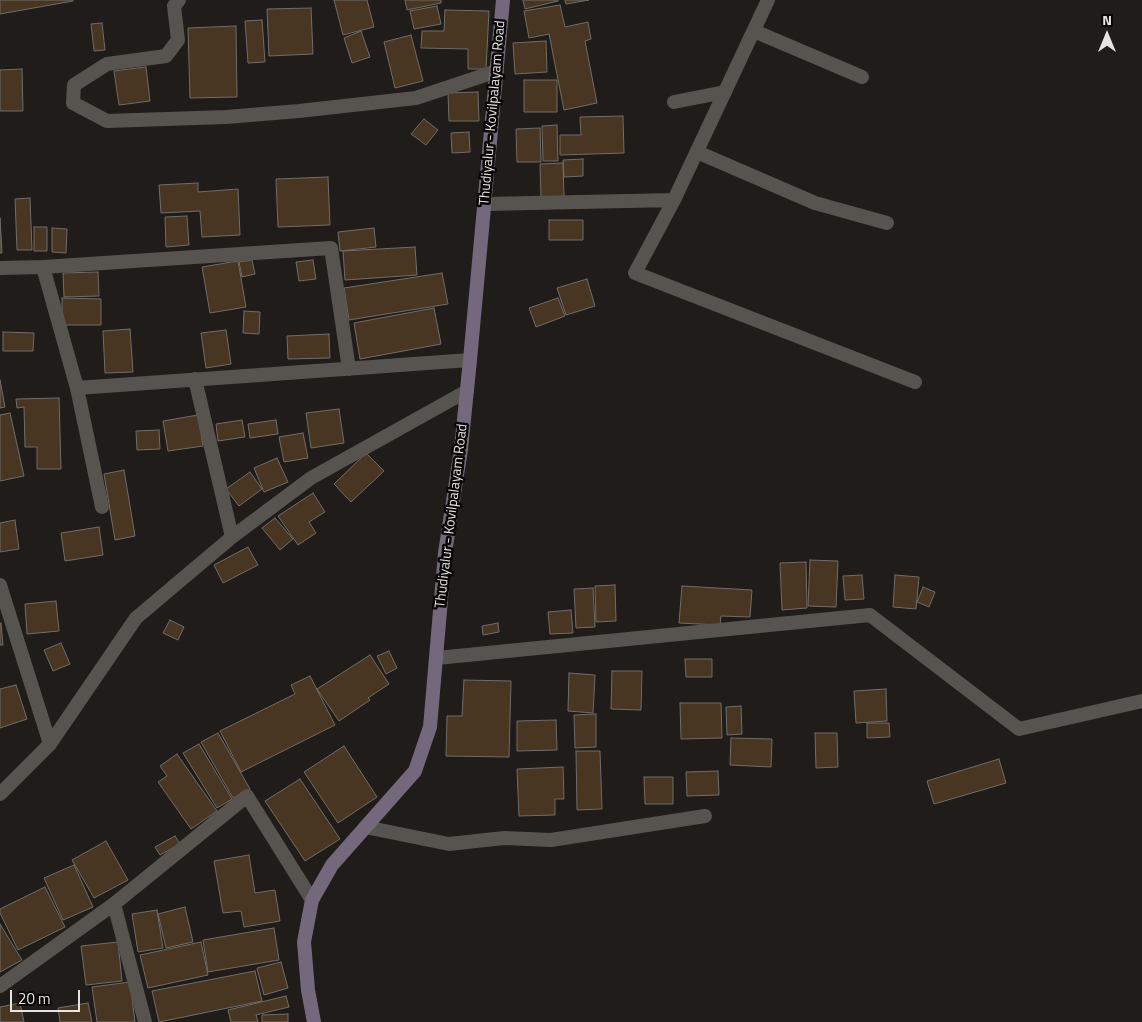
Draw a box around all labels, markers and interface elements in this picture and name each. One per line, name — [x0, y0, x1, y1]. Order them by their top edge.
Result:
text: N — [1102, 9, 1112, 30]
north arrow — [1082, 10, 1132, 60]
street label: Thudiyalur - Kovilpalayam Road — [477, 20, 509, 206]
street label: Thudiyalur - Kovilpalayam Road — [432, 423, 472, 609]
scale bar — [12, 980, 82, 1012]
text: 20 m — [18, 987, 51, 1010]

